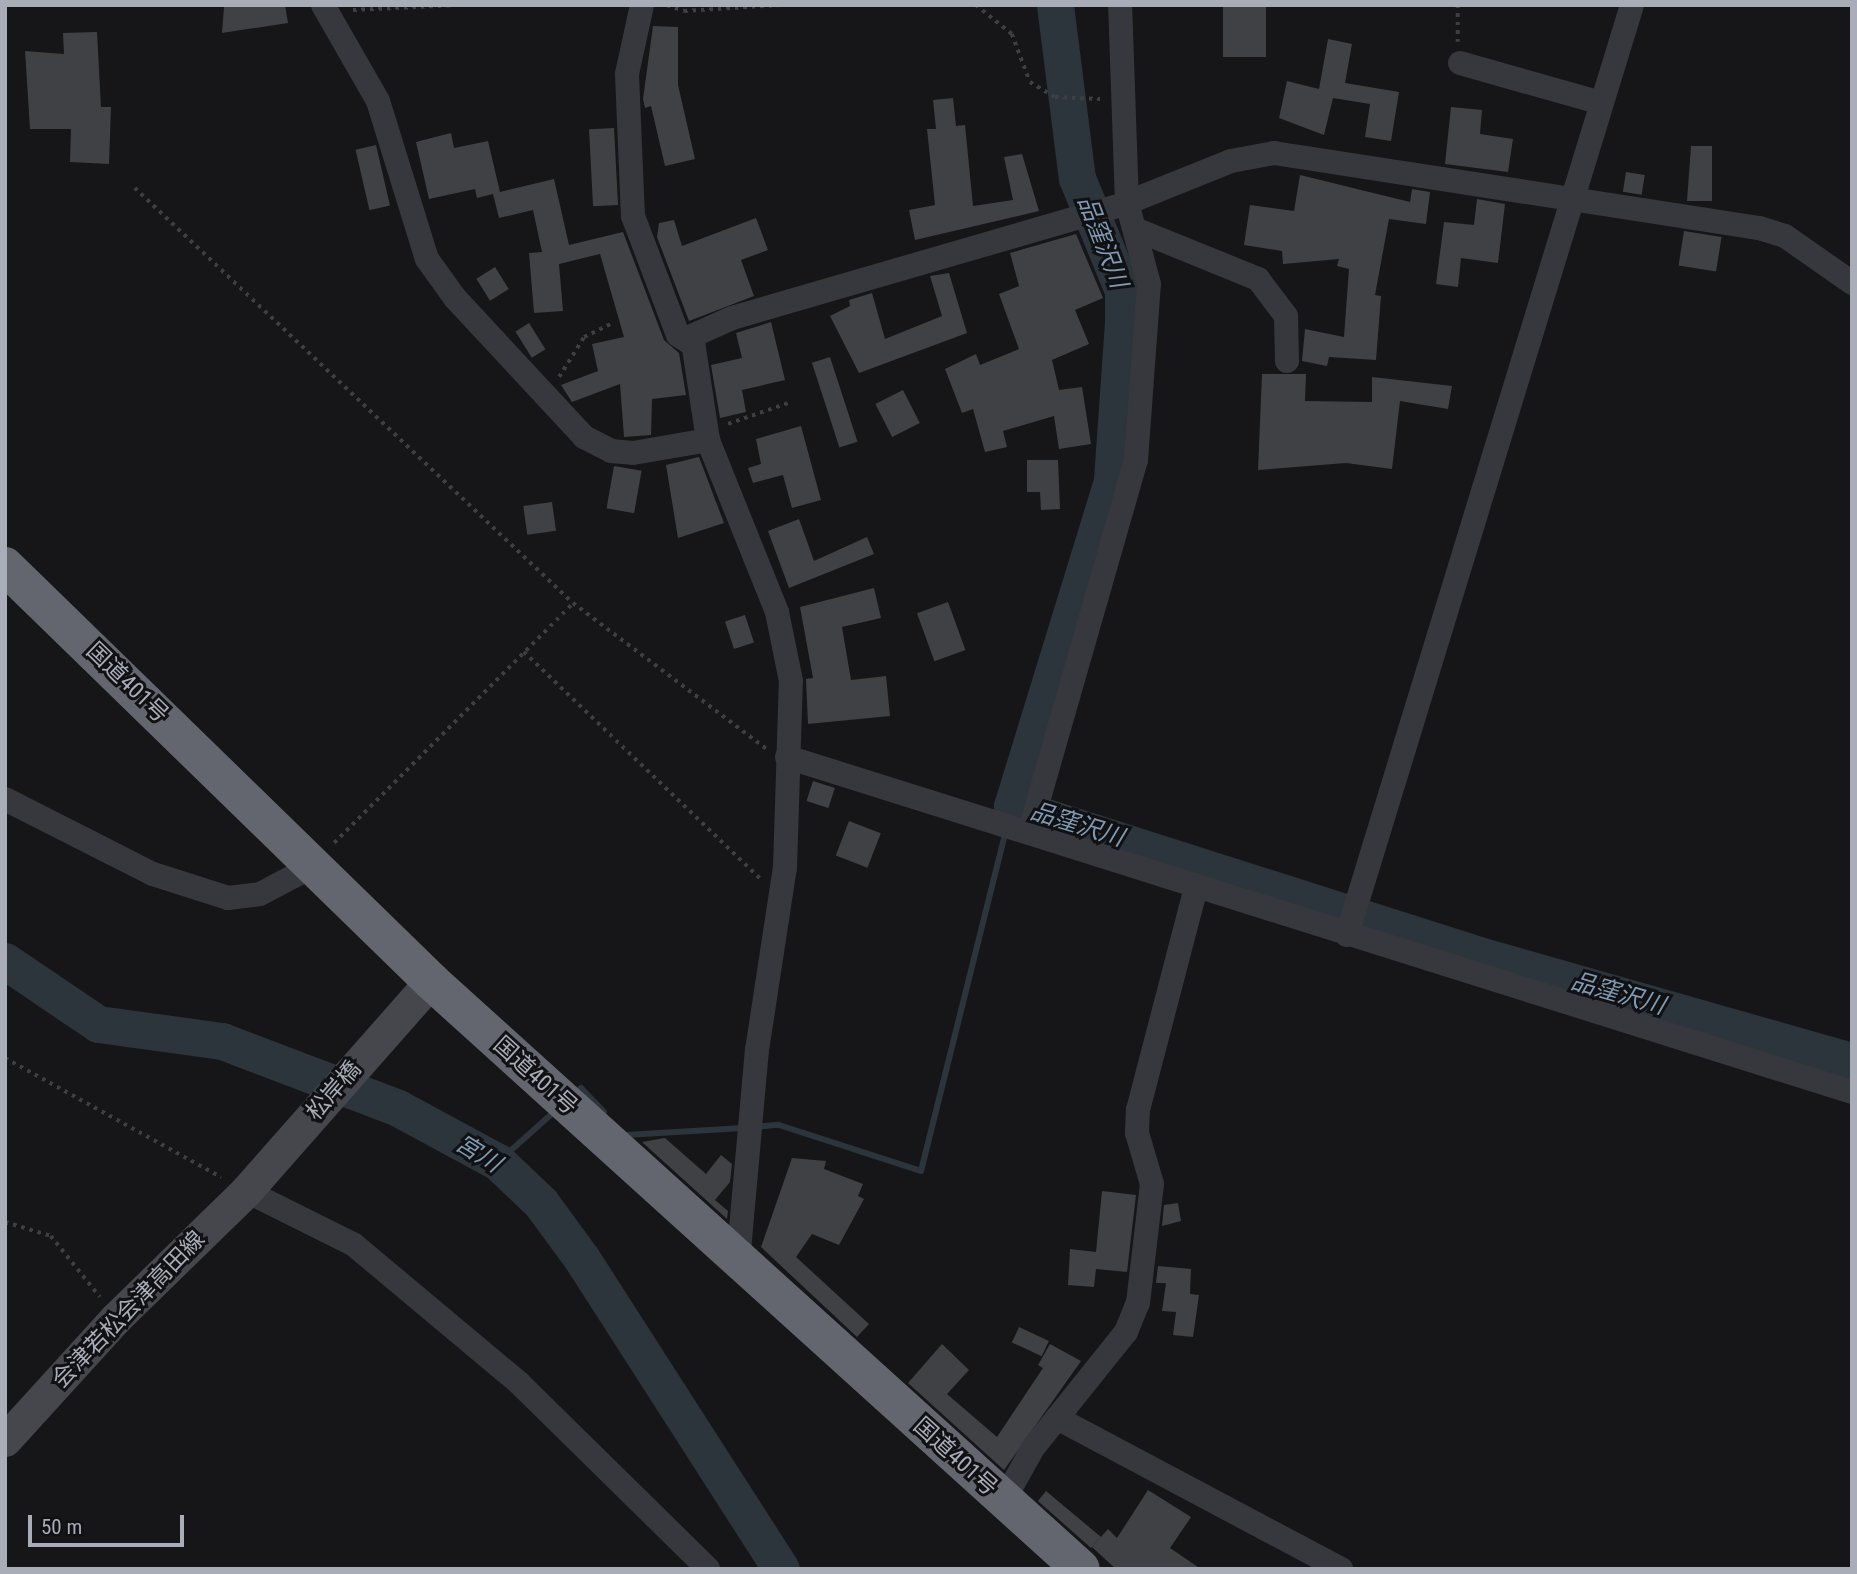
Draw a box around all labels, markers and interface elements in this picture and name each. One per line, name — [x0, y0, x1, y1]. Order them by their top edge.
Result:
water label: 品窪沢川 — [1071, 192, 1133, 292]
street label: 国道401号 — [80, 637, 174, 729]
water label: 品窪沢川 — [1027, 797, 1127, 853]
water label: 品窪沢川 — [1568, 967, 1668, 1021]
street label: 国道401号 — [487, 1031, 583, 1121]
street label: 松岸橋 — [301, 1056, 367, 1126]
water label: 宮川 — [450, 1129, 506, 1179]
street label: 会津若松会津高田線 — [47, 1226, 211, 1394]
street label: 国道401号 — [907, 1412, 1003, 1502]
scale bar — [32, 1500, 187, 1544]
text: 50 m — [41, 1515, 82, 1539]

